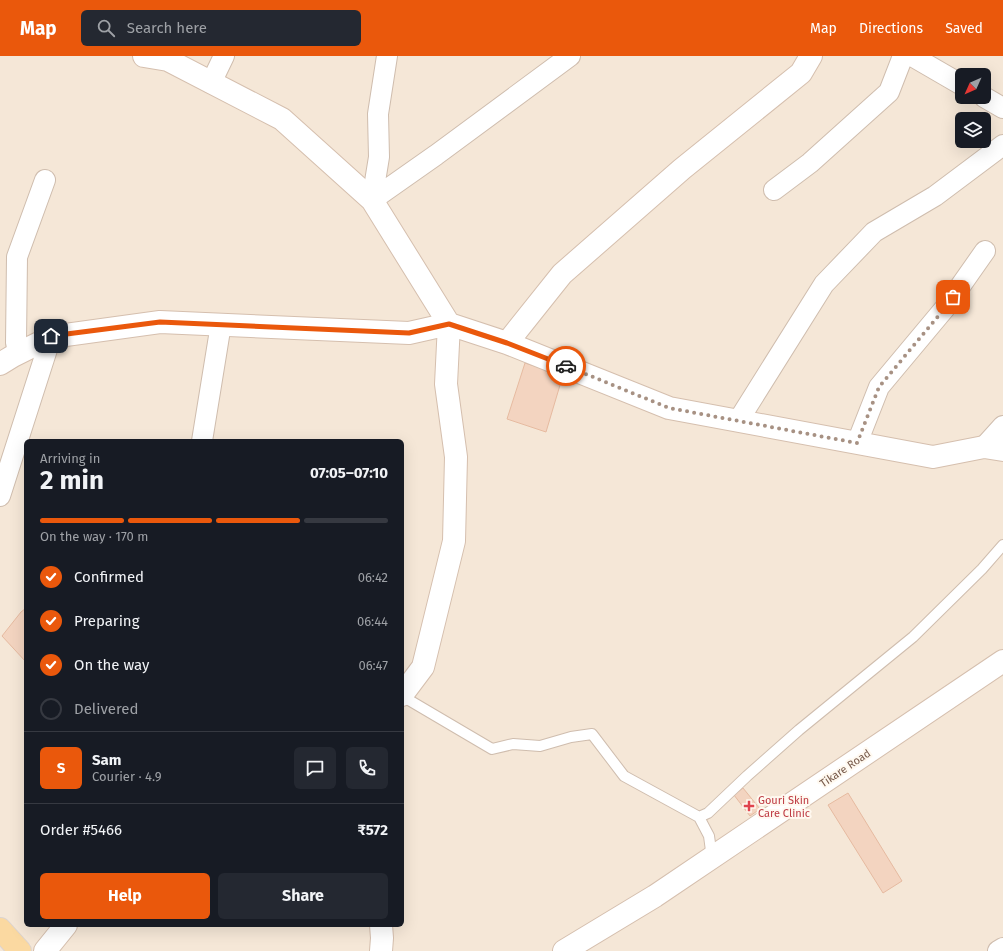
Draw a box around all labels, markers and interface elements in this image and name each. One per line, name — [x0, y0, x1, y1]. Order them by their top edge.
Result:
search box — [81, 10, 361, 46]
text: Map — [20, 17, 57, 40]
icon: search — [95, 17, 117, 39]
text: Search here — [127, 19, 207, 37]
text: Map — [810, 20, 837, 37]
text: Directions — [859, 20, 923, 37]
text: Saved — [945, 20, 983, 37]
north arrow — [955, 68, 991, 104]
map controls — [955, 68, 991, 148]
button: layers — [955, 112, 991, 148]
pin — [936, 280, 970, 314]
icon: bag — [942, 286, 964, 308]
pin — [34, 319, 68, 353]
icon: home — [40, 325, 62, 347]
courier — [546, 346, 586, 386]
icon: car — [555, 355, 577, 377]
text: Arriving in — [40, 451, 100, 466]
text: 07:05–07:10 — [310, 464, 388, 482]
text: 2 min — [40, 465, 104, 496]
text: On the way · 170 m — [40, 529, 148, 544]
icon: check — [40, 566, 62, 588]
text: Confirmed — [74, 568, 144, 586]
text: 06:42 — [358, 570, 388, 585]
icon: check — [40, 610, 62, 632]
text: Preparing — [74, 612, 139, 630]
text: 06:44 — [357, 614, 388, 629]
icon: check — [40, 654, 62, 676]
text: On the way — [74, 656, 149, 674]
text: 06:47 — [358, 658, 388, 673]
text: Delivered — [74, 700, 138, 718]
button: chat — [294, 747, 336, 789]
button: phone — [346, 747, 388, 789]
street label: Tikare Road — [817, 747, 873, 790]
text: Sam — [92, 751, 121, 769]
text: S — [57, 759, 65, 777]
text: Courier · 4.9 — [92, 769, 162, 784]
place label: Gouri Skin Care Clinic — [758, 794, 810, 820]
marker: Gouri Skin Care Clinic — [743, 800, 755, 812]
text: Order #5466 — [40, 821, 122, 839]
text: ₹572 — [358, 821, 388, 839]
button: Help — [40, 873, 210, 919]
button: Share — [218, 873, 388, 919]

